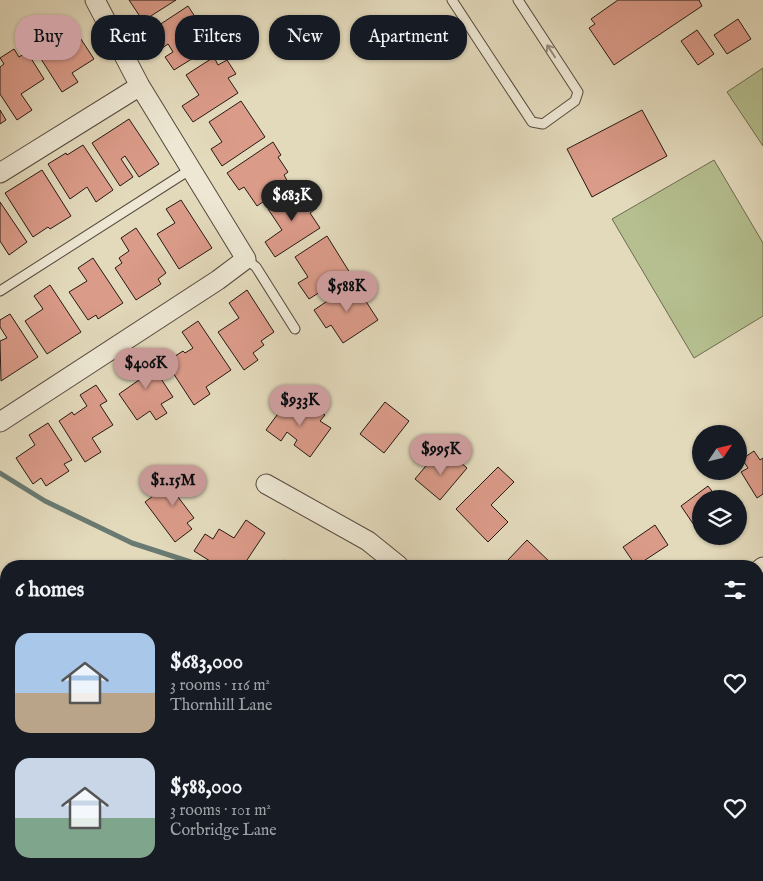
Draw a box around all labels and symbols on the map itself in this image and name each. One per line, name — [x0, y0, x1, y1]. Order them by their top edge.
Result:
one-way arrow — [546, 44, 557, 58]
pin: $683K — [257, 180, 327, 222]
pin: $588K — [312, 270, 382, 313]
pin: $406K — [111, 348, 181, 390]
pin: $933K — [265, 384, 335, 427]
north arrow — [692, 425, 748, 480]
pin: $995K — [406, 434, 476, 476]
pin: $1.15M — [132, 464, 214, 507]

